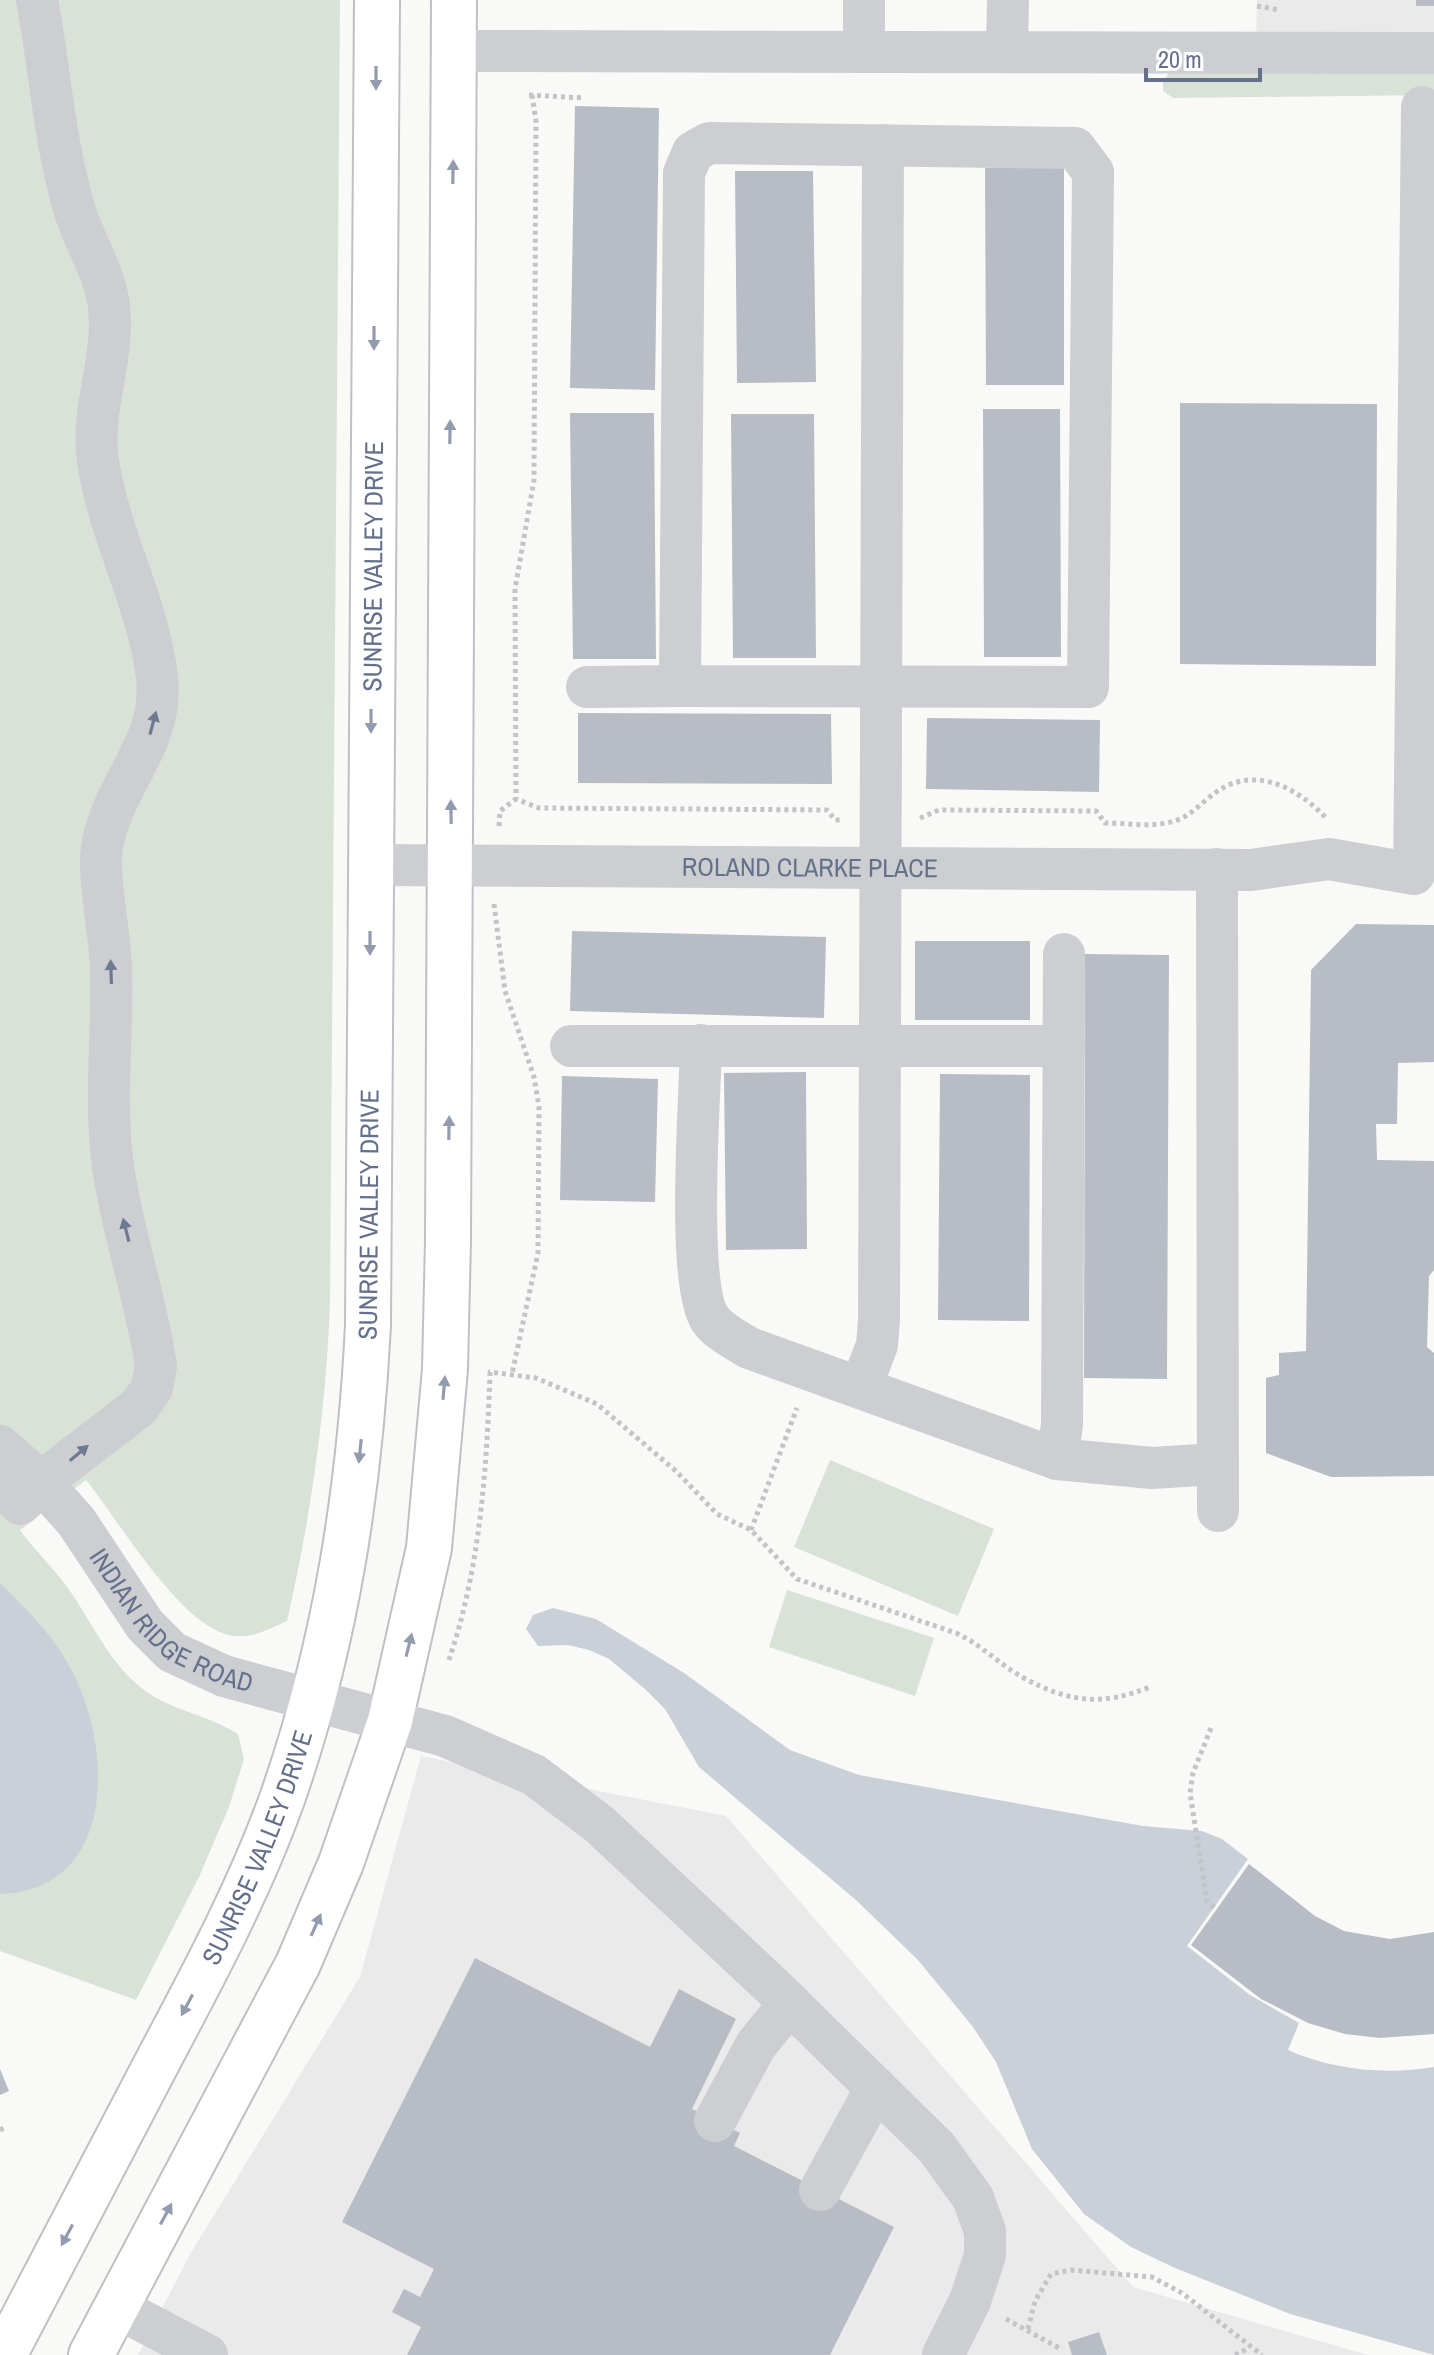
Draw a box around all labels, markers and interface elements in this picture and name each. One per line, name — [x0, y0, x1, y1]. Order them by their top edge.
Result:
scale bar — [1146, 32, 1260, 82]
text: 20 m — [1158, 43, 1202, 75]
one-way arrow — [370, 66, 382, 91]
one-way arrow — [447, 159, 459, 184]
one-way arrow — [368, 326, 380, 351]
one-way arrow — [444, 419, 457, 444]
street label: SUNRISE VALLEY DRIVE — [354, 441, 391, 692]
one-way arrow — [365, 709, 377, 734]
one-way arrow — [148, 711, 160, 736]
one-way arrow — [445, 799, 457, 824]
street label: ROLAND CLARKE PLACE — [682, 849, 938, 885]
one-way arrow — [364, 931, 376, 956]
one-way arrow — [104, 959, 117, 984]
street label: SUNRISE VALLEY DRIVE — [349, 1089, 387, 1341]
one-way arrow — [443, 1115, 455, 1140]
one-way arrow — [120, 1218, 132, 1243]
one-way arrow — [437, 1375, 450, 1400]
one-way arrow — [353, 1439, 366, 1464]
one-way arrow — [68, 1445, 88, 1462]
street label: INDIAN RIDGE ROAD — [82, 1541, 257, 1700]
one-way arrow — [403, 1632, 416, 1657]
street label: SUNRISE VALLEY DRIVE — [193, 1726, 320, 1970]
one-way arrow — [309, 1913, 323, 1936]
one-way arrow — [181, 1993, 194, 2016]
one-way arrow — [159, 2202, 172, 2225]
one-way arrow — [60, 2224, 73, 2247]

